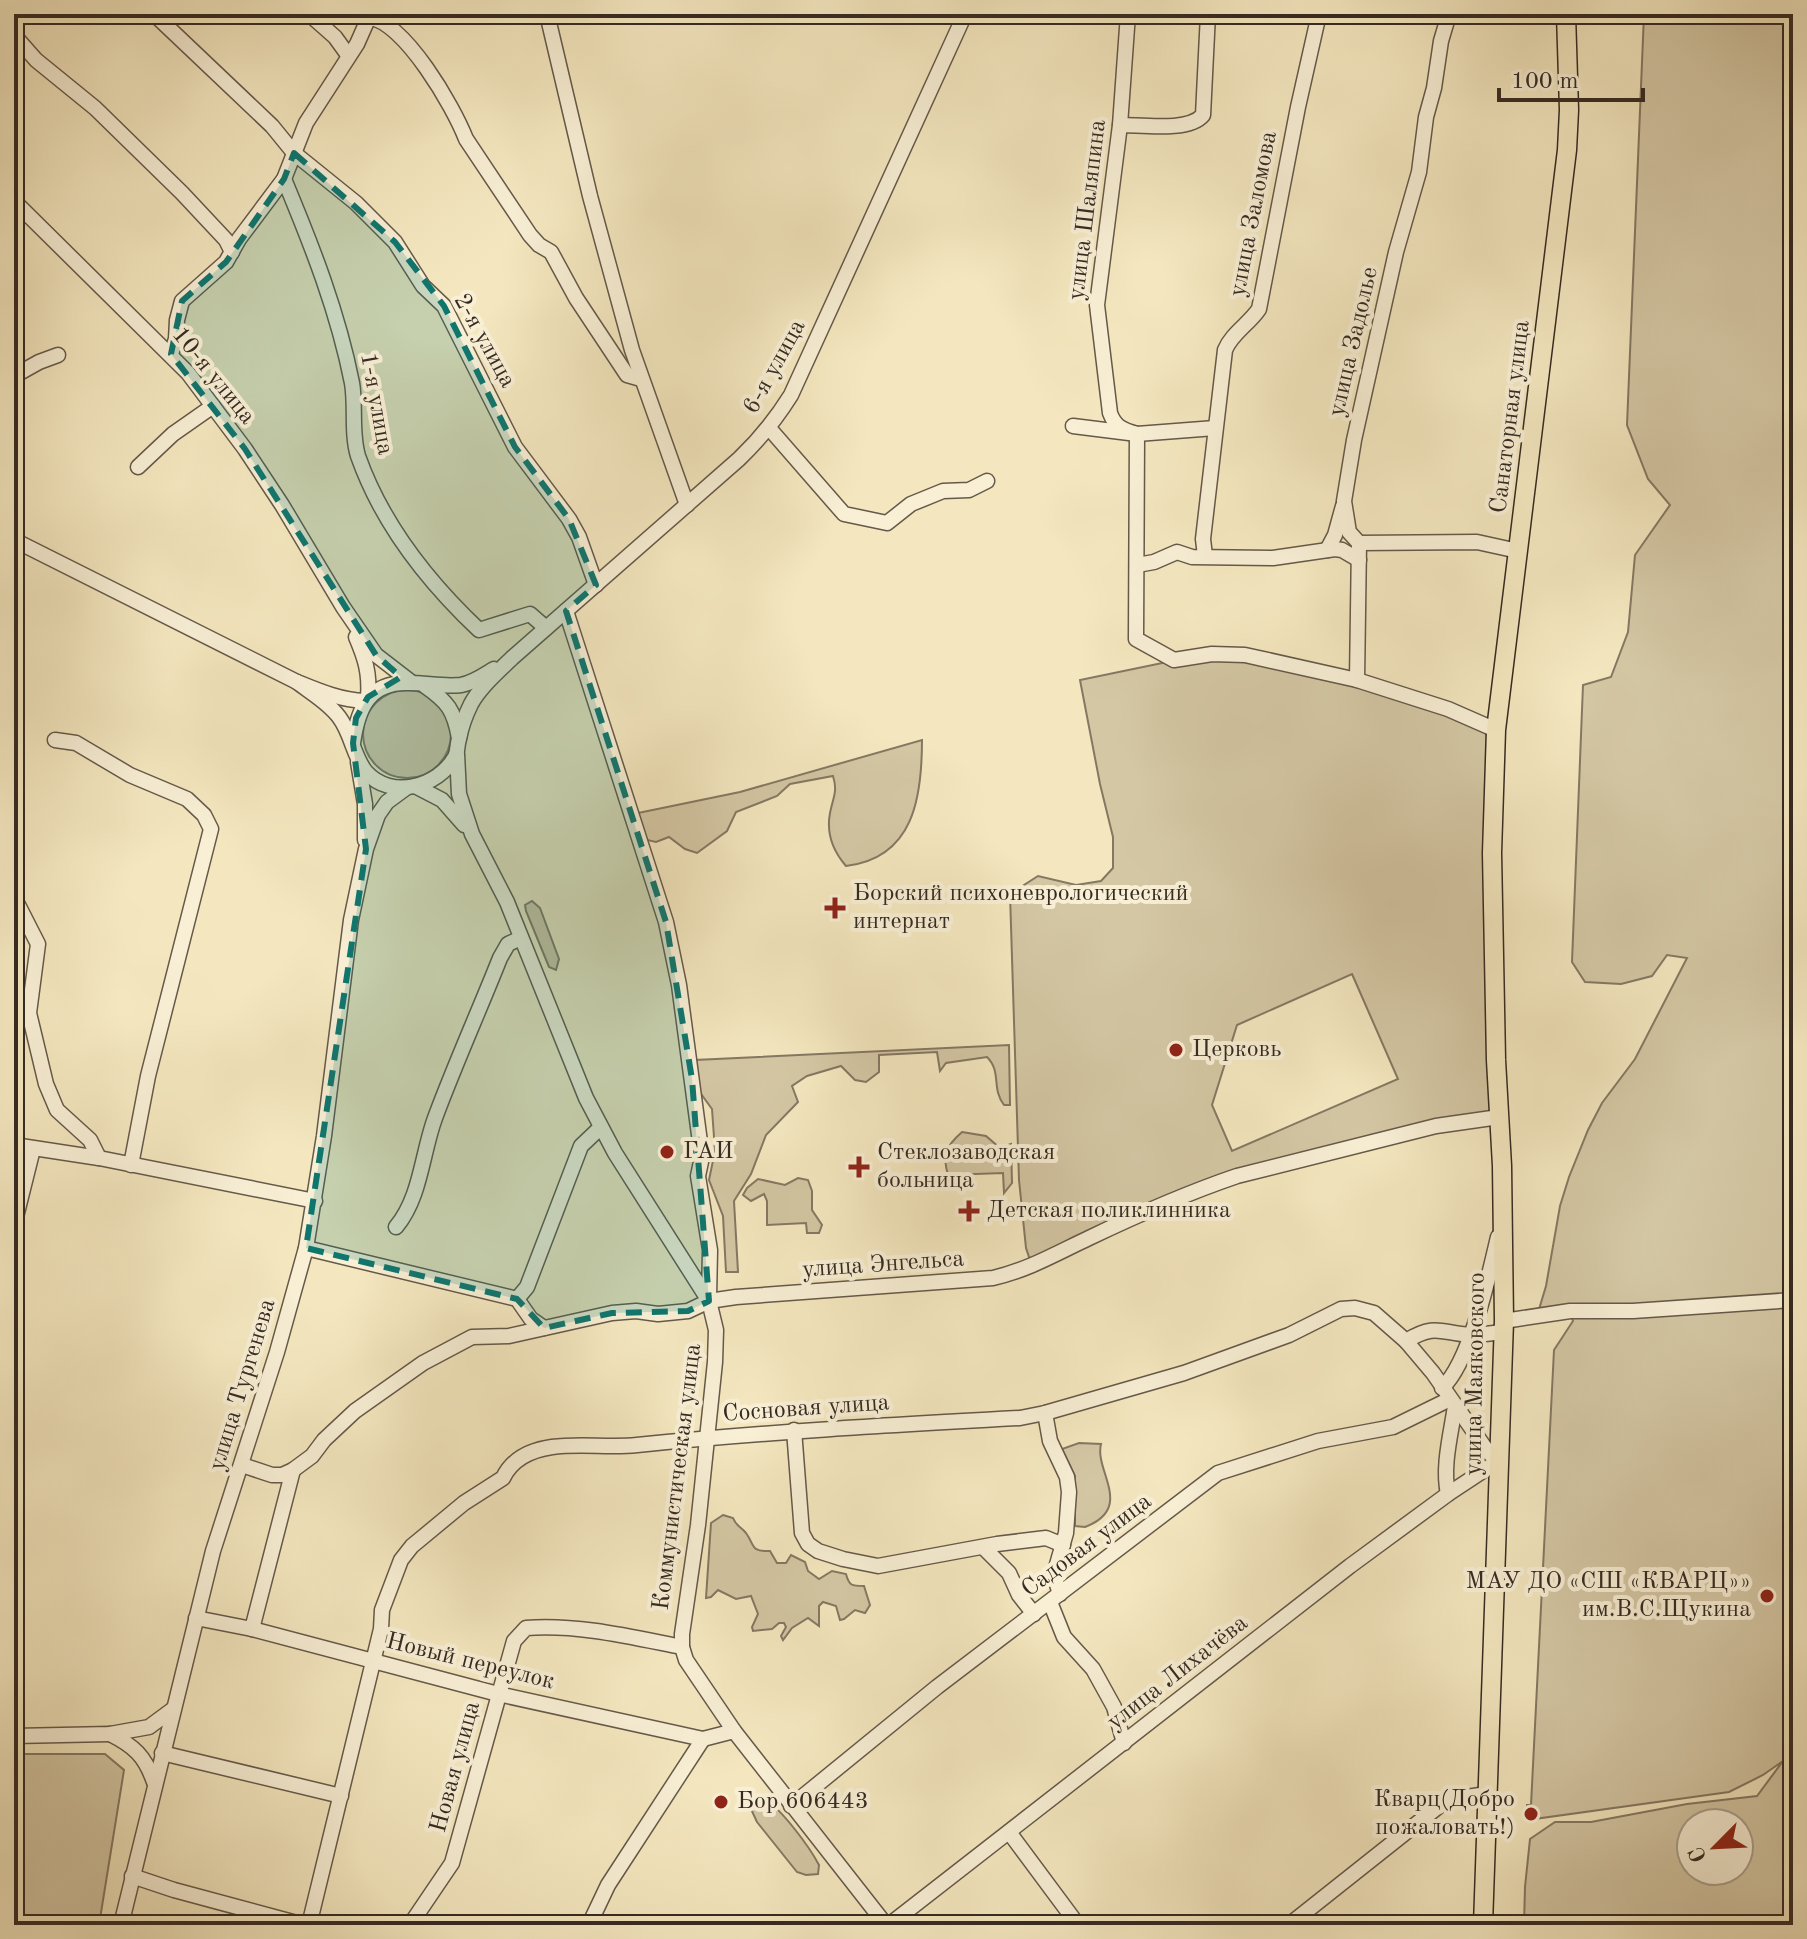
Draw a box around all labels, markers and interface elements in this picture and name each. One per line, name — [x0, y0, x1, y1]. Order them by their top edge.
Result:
scale bar — [1499, 52, 1643, 102]
text: 100 m — [1511, 70, 1579, 94]
street label: улица Шаляпина — [1065, 118, 1111, 302]
street label: улица Заломова — [1226, 129, 1282, 299]
street label: улица Задолье — [1325, 265, 1383, 419]
street label: 2-я улица — [448, 290, 520, 392]
street label: 6-я улица — [739, 316, 811, 418]
street label: Санаторная улица — [1487, 319, 1535, 515]
street label: 10-я улица — [167, 323, 259, 429]
street label: 1-я улица — [355, 351, 397, 457]
place label: Борский психоневрологический интернат — [853, 882, 1189, 934]
marker: Борский психоневрологический интернат — [824, 897, 846, 919]
place label: Церковь — [1192, 1038, 1281, 1062]
marker: Церковь — [1167, 1041, 1185, 1059]
place label: ГАИ — [683, 1140, 733, 1164]
place label: Стеклозаводская больница — [877, 1141, 1055, 1193]
marker: ГАИ — [658, 1143, 676, 1161]
marker: Стеклозаводская больница — [848, 1156, 870, 1178]
place label: Детская поликлинника — [987, 1199, 1231, 1223]
marker: Детская поликлинника — [958, 1200, 980, 1222]
street label: улица Энгельса — [801, 1247, 965, 1283]
street label: улица Маяковского — [1462, 1272, 1490, 1476]
street label: улица Тургенева — [205, 1296, 281, 1474]
street label: Коммунистическая улица — [650, 1342, 706, 1612]
street label: Сосновая улица — [722, 1391, 891, 1427]
street label: Садовая улица — [1018, 1490, 1156, 1602]
place label: МАУ ДО «СШ «КВАРЦ»» им.В.С.Щукина — [1465, 1570, 1751, 1622]
marker: МАУ ДО «СШ «КВАРЦ»» им.В.С.Щукина — [1758, 1587, 1776, 1605]
street label: улица Лихачёва — [1103, 1611, 1253, 1735]
street label: Новый переулок — [383, 1629, 557, 1695]
street label: Новая улица — [427, 1699, 485, 1835]
place label: Кварц(Добро пожаловать!) — [1374, 1788, 1515, 1840]
place label: Бор 606443 — [737, 1790, 869, 1814]
marker: Бор 606443 — [712, 1793, 730, 1811]
marker: Кварц(Добро пожаловать!) — [1522, 1805, 1540, 1823]
north arrow — [1675, 1807, 1755, 1887]
text: С — [1686, 1843, 1712, 1865]

